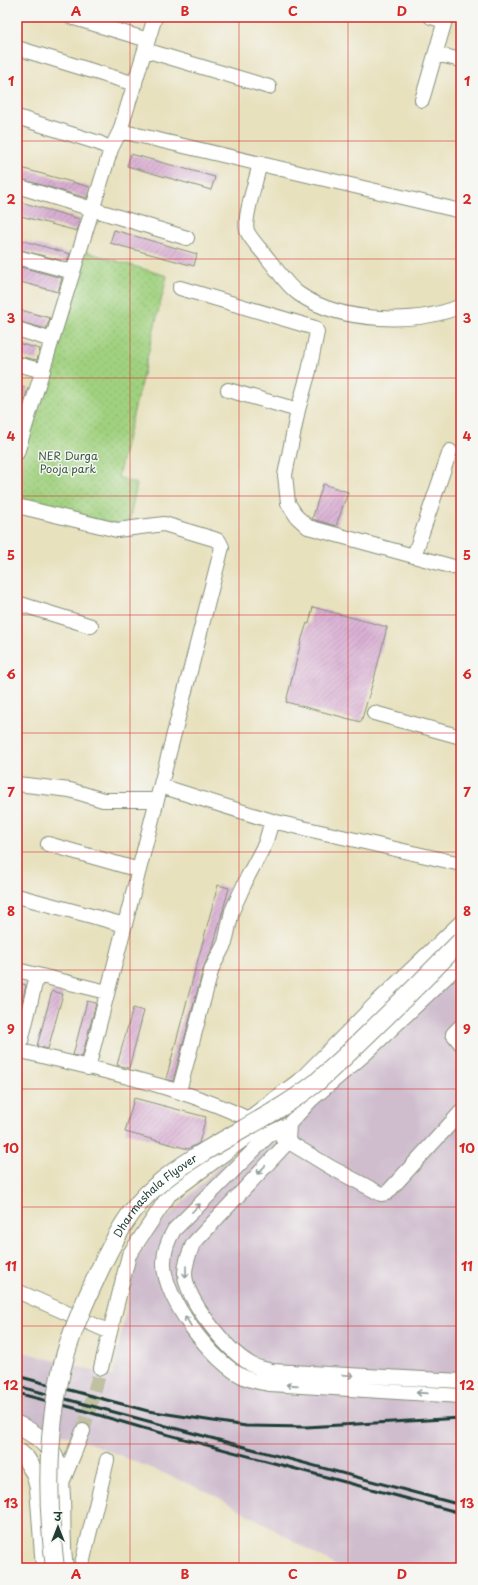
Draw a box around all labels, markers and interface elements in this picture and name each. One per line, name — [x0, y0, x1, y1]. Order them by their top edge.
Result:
text: A — [71, 1, 81, 20]
text: B — [181, 1, 190, 20]
text: C — [288, 1, 298, 20]
text: D — [397, 1, 407, 20]
text: 1 — [8, 71, 14, 90]
text: 1 — [464, 71, 470, 90]
text: 2 — [6, 189, 16, 208]
text: 2 — [462, 189, 472, 208]
text: 3 — [7, 308, 16, 327]
text: 3 — [463, 308, 472, 327]
text: 4 — [7, 426, 16, 445]
text: 4 — [463, 426, 472, 445]
park label: NER Durga Pooja park — [38, 447, 98, 477]
text: 5 — [7, 545, 15, 564]
text: 5 — [463, 545, 471, 564]
text: 6 — [6, 664, 16, 683]
text: 6 — [462, 664, 472, 683]
text: 7 — [7, 782, 15, 801]
text: 7 — [463, 782, 471, 801]
text: 8 — [7, 901, 15, 920]
text: 8 — [463, 901, 471, 920]
text: 9 — [7, 1019, 15, 1038]
text: 9 — [463, 1019, 471, 1038]
text: 10 — [3, 1138, 19, 1157]
text: 10 — [459, 1138, 475, 1157]
street label: Dharmashala Flyover — [109, 1149, 200, 1240]
one-way arrow — [257, 1165, 266, 1176]
one-way arrow — [191, 1203, 201, 1213]
text: 11 — [5, 1256, 17, 1275]
text: 11 — [461, 1256, 473, 1275]
one-way arrow — [182, 1266, 190, 1279]
one-way arrow — [183, 1315, 191, 1327]
one-way arrow — [341, 1372, 354, 1379]
text: 12 — [3, 1375, 19, 1394]
text: 12 — [459, 1375, 475, 1394]
one-way arrow — [286, 1382, 299, 1389]
one-way arrow — [416, 1390, 429, 1397]
text: 13 — [4, 1493, 19, 1512]
text: 13 — [460, 1493, 475, 1512]
north arrow — [38, 1507, 78, 1547]
text: उ — [53, 1508, 63, 1525]
text: A — [71, 1564, 81, 1583]
text: B — [181, 1564, 190, 1583]
text: C — [288, 1564, 298, 1583]
text: D — [397, 1564, 407, 1583]

